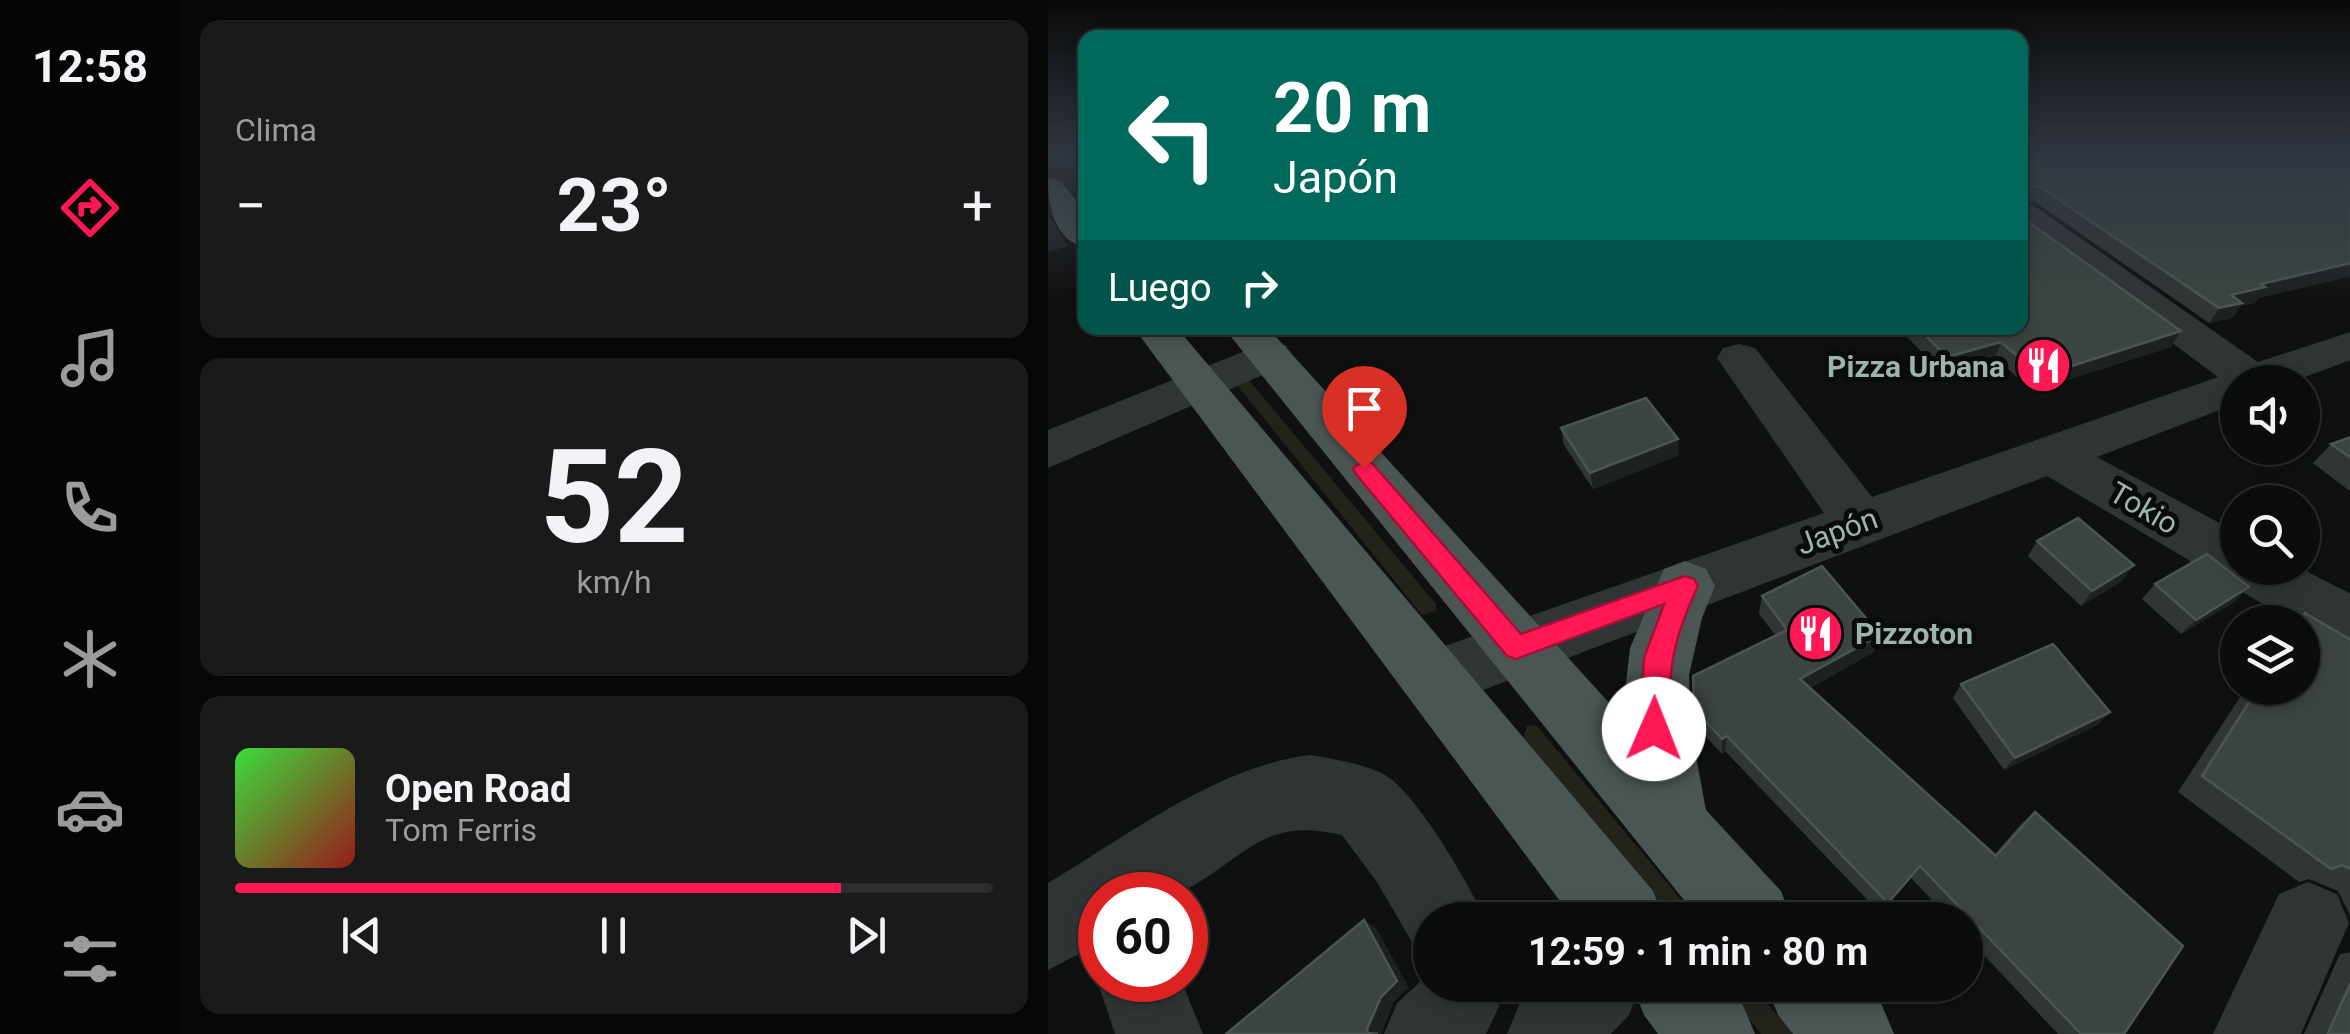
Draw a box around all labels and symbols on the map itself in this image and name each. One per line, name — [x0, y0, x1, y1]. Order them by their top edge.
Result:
restaurant icon: Pizza Urbana — [2014, 336, 2074, 396]
place label: Pizza Urbana — [1827, 349, 2005, 384]
pin — [1322, 366, 1407, 469]
street label: Tokio — [2104, 475, 2184, 541]
street label: Japón — [1792, 500, 1882, 562]
restaurant icon: Pizzoton — [1786, 603, 1846, 663]
place label: Pizzoton — [1855, 616, 1973, 651]
position arrow — [1602, 677, 1706, 781]
speed limit sign: 60 — [1078, 872, 1208, 1002]

